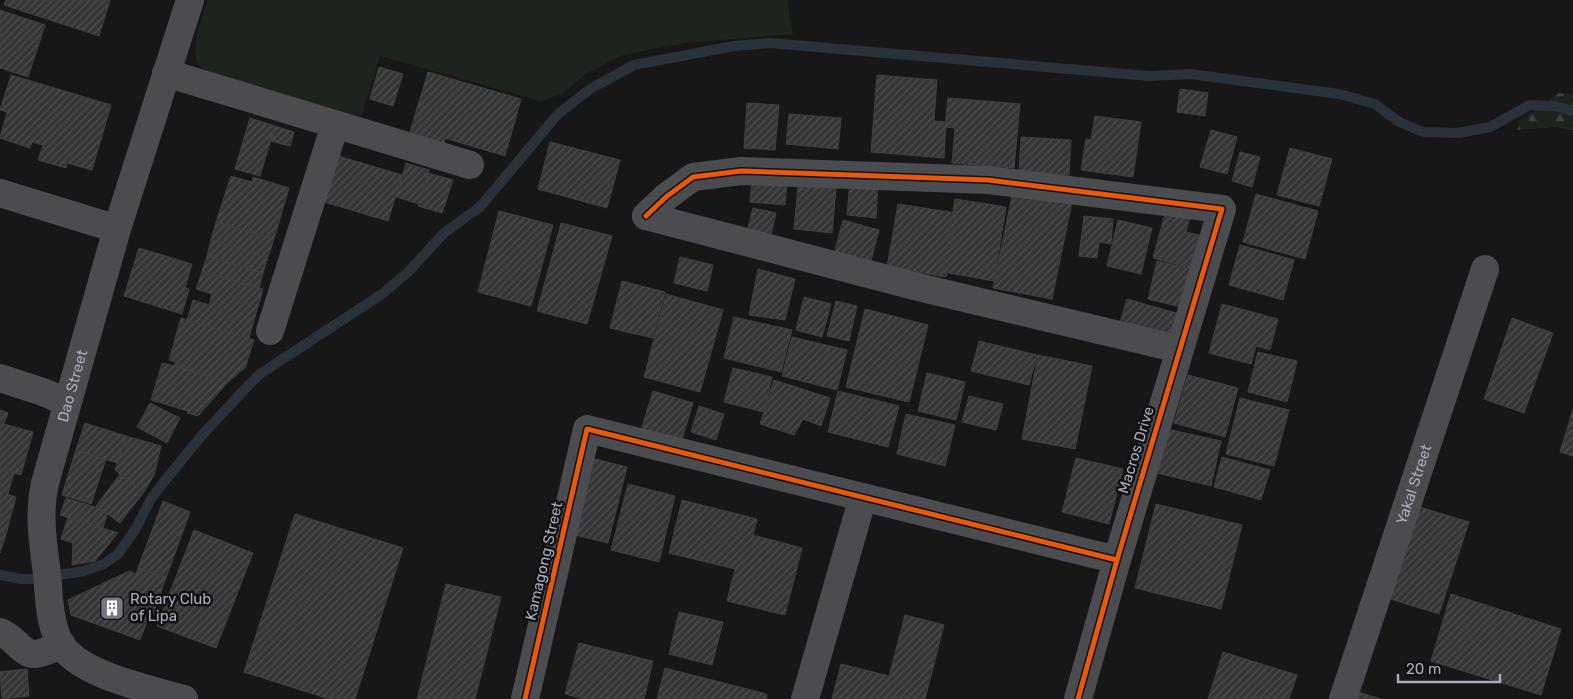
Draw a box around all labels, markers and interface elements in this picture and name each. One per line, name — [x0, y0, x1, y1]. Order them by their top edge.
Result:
street label: Dao Street — [54, 347, 91, 424]
street label: Macros Drive — [1114, 404, 1158, 496]
street label: Yakal Street — [1392, 442, 1435, 527]
street label: Kamagong Street — [522, 500, 566, 622]
place label: Rotary Club of Lipa — [130, 590, 211, 625]
building icon: Rotary Club of Lipa — [99, 595, 125, 621]
scale bar — [1398, 652, 1500, 684]
text: 20 m — [1406, 660, 1441, 678]

